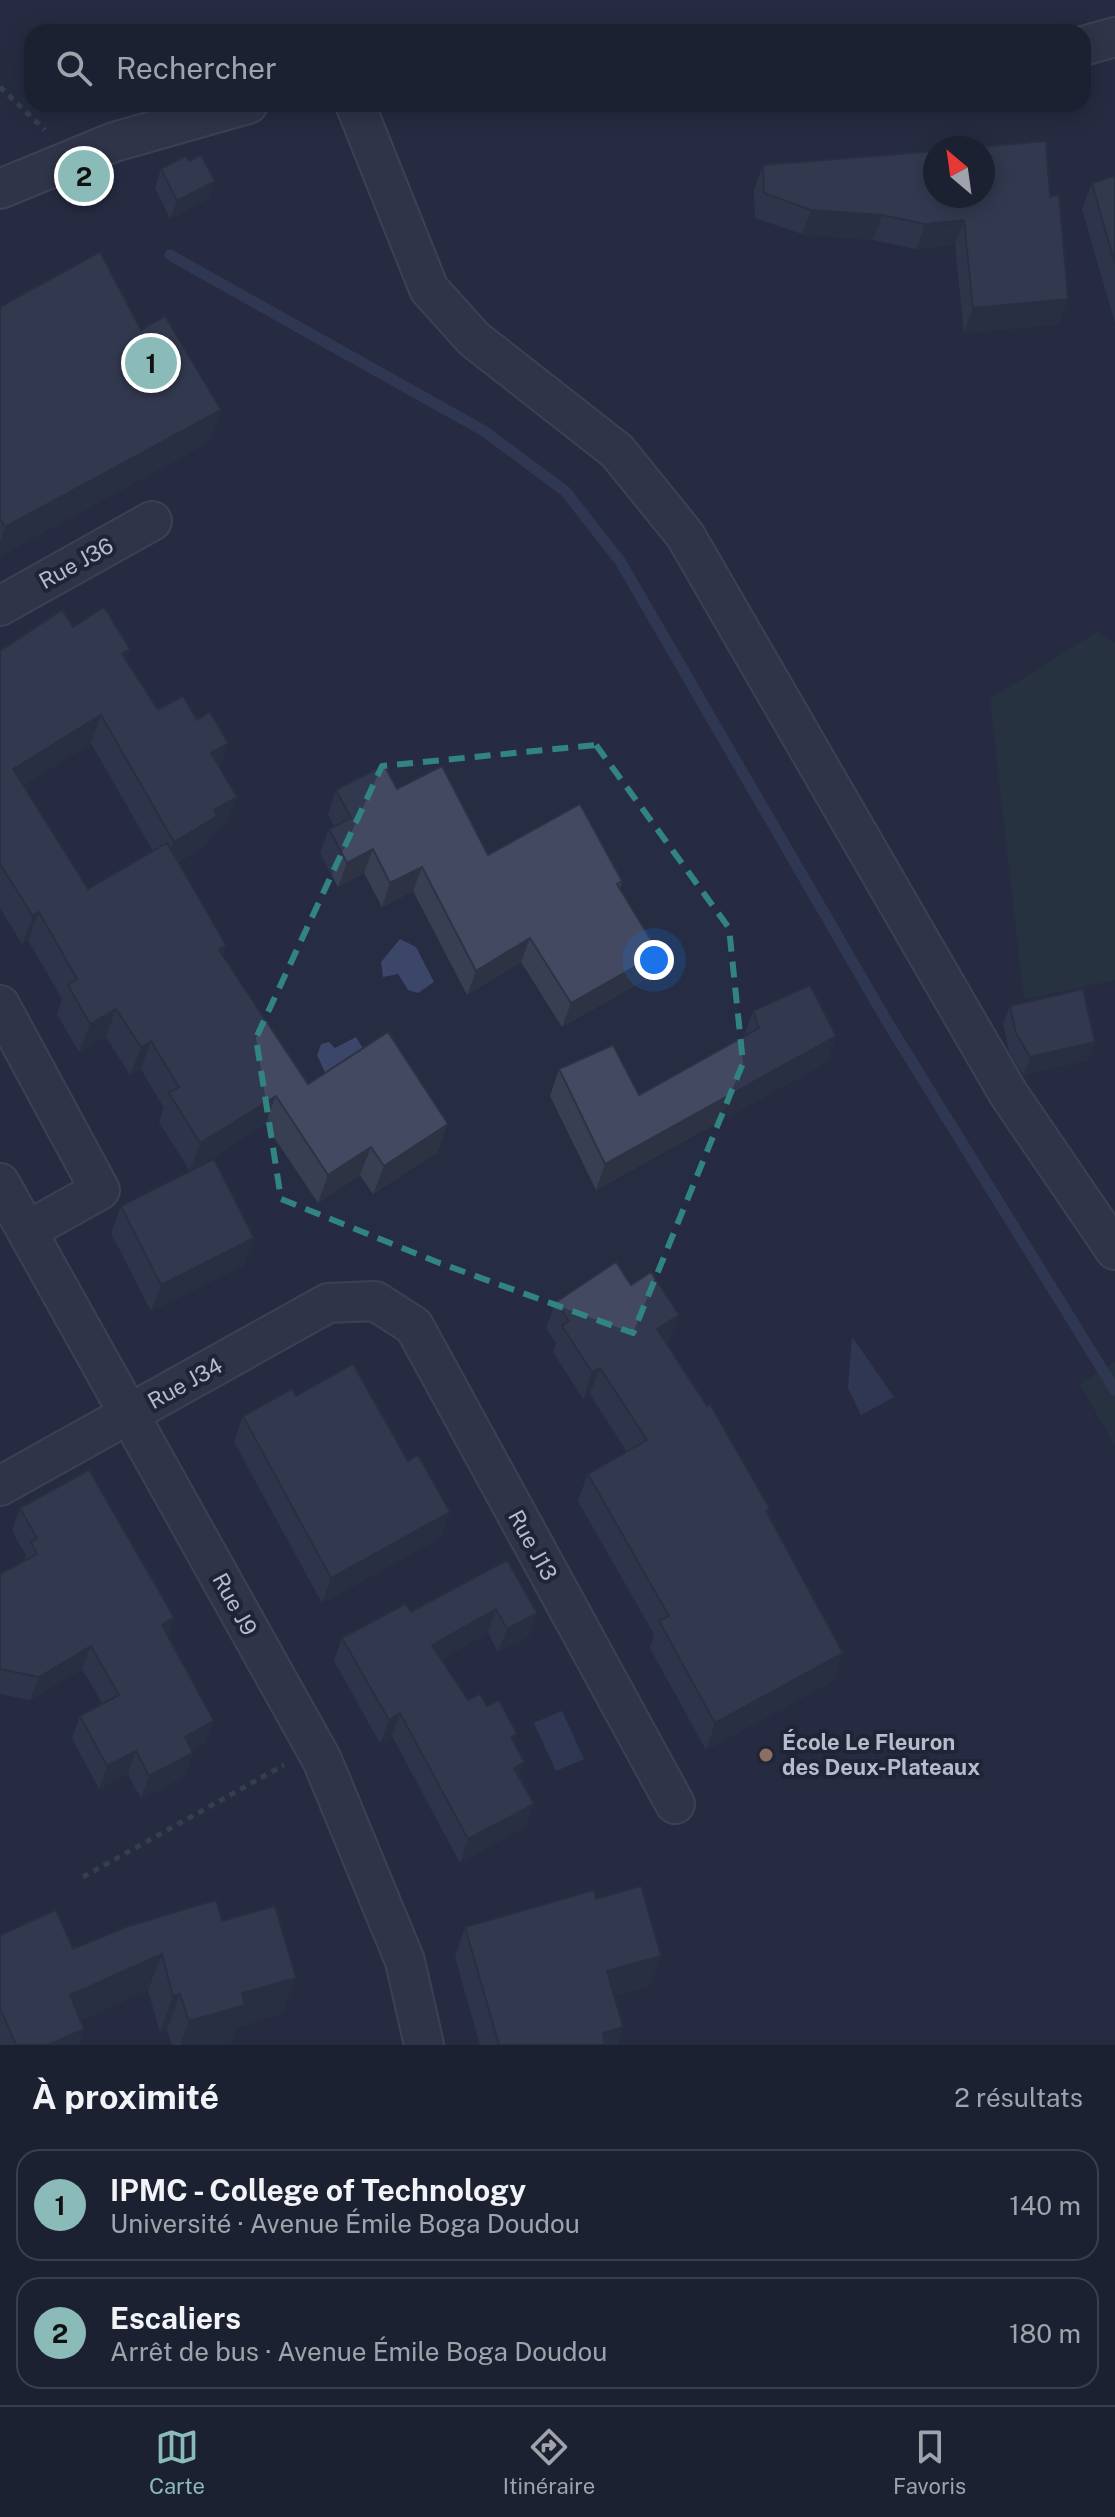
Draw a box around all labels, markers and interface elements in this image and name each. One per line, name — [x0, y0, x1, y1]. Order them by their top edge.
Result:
search box — [24, 24, 1091, 112]
icon: search — [52, 46, 96, 90]
text: Rechercher — [116, 50, 277, 86]
north arrow — [923, 136, 995, 208]
pin: 2 — [58, 146, 110, 206]
pin: 1 — [125, 333, 177, 393]
street label: Rue J36 — [34, 532, 118, 594]
your location — [634, 940, 674, 980]
street label: Rue J34 — [143, 1352, 227, 1414]
street label: Rue J13 — [503, 1505, 563, 1585]
street label: Rue J9 — [207, 1568, 263, 1640]
place label: École Le Fleuron des Deux-Plateaux — [782, 1729, 980, 1780]
marker: École Le Fleuron des Deux-Plateaux — [757, 1746, 775, 1764]
text: À proximité — [32, 2077, 219, 2117]
text: 2 résultats — [954, 2082, 1083, 2113]
text: IPMC - College of Technology — [110, 2172, 526, 2208]
text: 1 — [54, 2190, 66, 2221]
text: 140 m — [1009, 2190, 1081, 2221]
text: Université · Avenue Émile Boga Doudou — [110, 2208, 580, 2239]
text: Escaliers — [110, 2300, 241, 2336]
text: 2 — [52, 2318, 68, 2349]
text: 180 m — [1009, 2318, 1081, 2349]
text: Arrêt de bus · Avenue Émile Boga Doudou — [110, 2336, 607, 2367]
tab: Carte — [149, 2425, 205, 2499]
tab: Itinéraire — [503, 2425, 595, 2499]
tab: Favoris — [893, 2425, 966, 2499]

